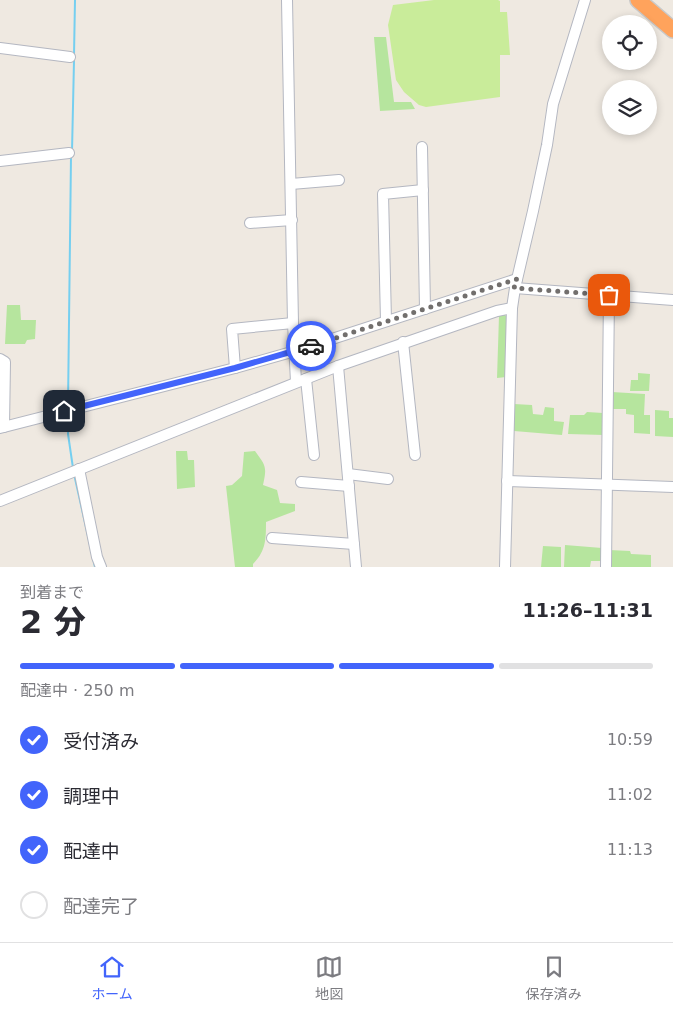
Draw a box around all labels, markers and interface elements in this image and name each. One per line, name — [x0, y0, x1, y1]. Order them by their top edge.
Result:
map controls — [602, 15, 657, 135]
button: locate — [602, 15, 657, 70]
button: layers — [602, 80, 657, 135]
pin — [588, 274, 630, 316]
icon: bag — [595, 281, 623, 309]
courier — [286, 321, 336, 371]
icon: car — [297, 332, 325, 360]
pin — [43, 390, 85, 432]
icon: home — [50, 397, 78, 425]
text: 到着まで — [20, 583, 84, 602]
text: 11:26–11:31 — [523, 599, 653, 621]
text: 2 分 — [20, 603, 85, 641]
text: 配達中 · 250 m — [20, 681, 134, 700]
icon: check — [20, 726, 48, 754]
text: 受付済み — [63, 730, 139, 752]
text: 10:59 — [607, 730, 653, 749]
icon: check — [20, 781, 48, 809]
text: 調理中 — [63, 785, 120, 807]
text: 11:02 — [607, 785, 653, 804]
icon: check — [20, 836, 48, 864]
text: 配達中 — [63, 840, 120, 862]
text: 11:13 — [607, 840, 653, 859]
text: 配達完了 — [63, 895, 139, 917]
tab: ホーム — [91, 953, 133, 1003]
tab: 地図 — [315, 953, 343, 1003]
tab: 保存済み — [526, 953, 582, 1003]

